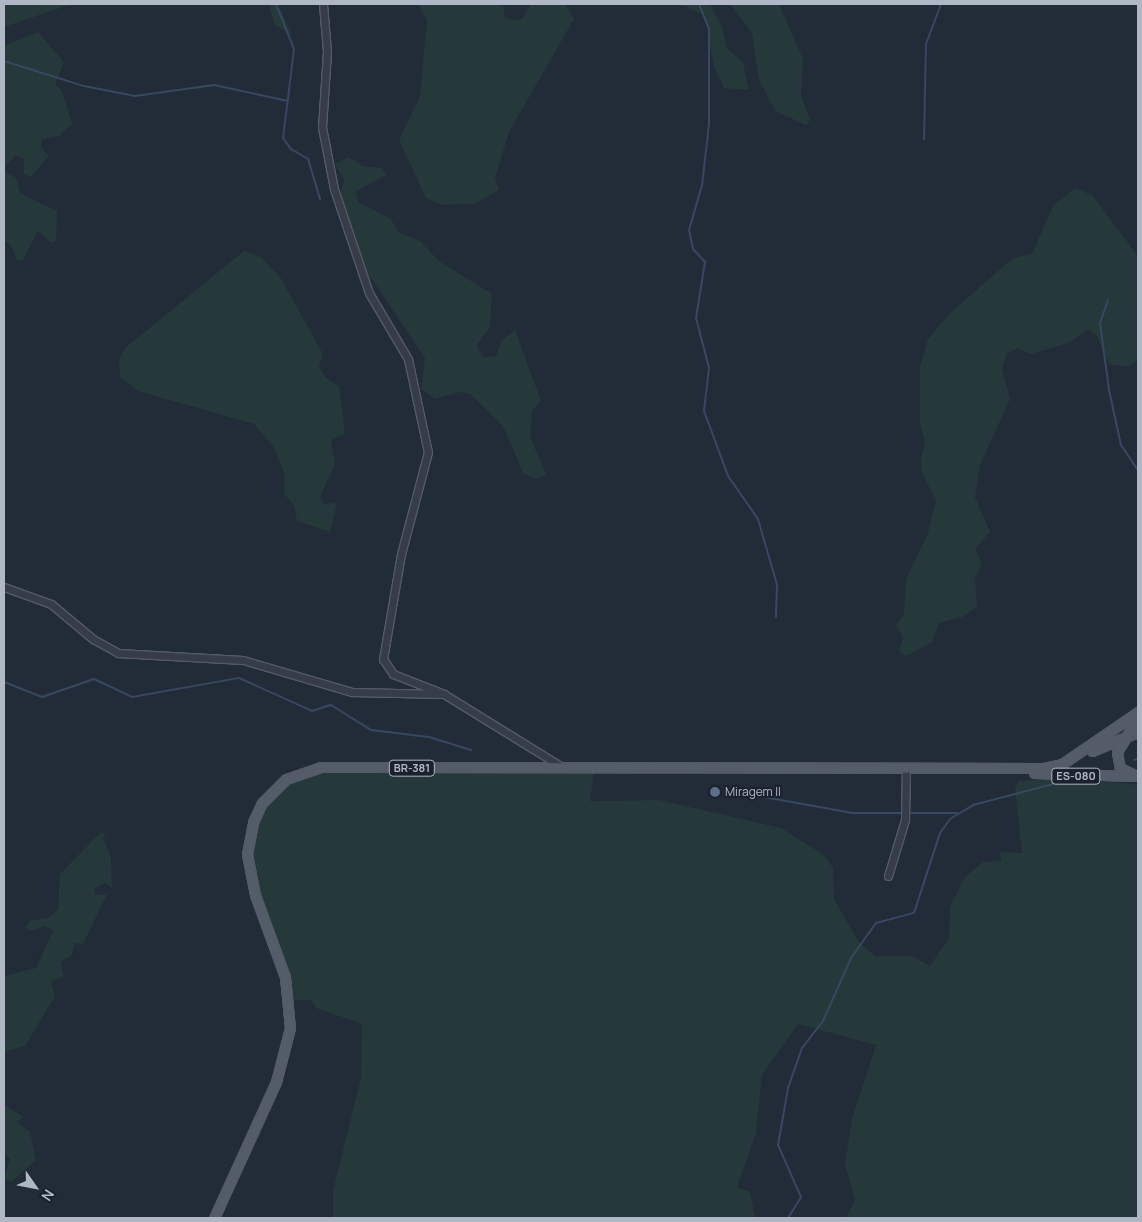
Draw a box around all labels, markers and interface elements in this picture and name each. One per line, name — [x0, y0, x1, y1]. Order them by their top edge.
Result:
road number: BR-381 — [388, 760, 436, 776]
road number: ES-080 — [1051, 768, 1101, 784]
place label: Miragem II — [725, 785, 781, 799]
marker: Miragem II — [709, 786, 721, 798]
north arrow — [10, 1162, 60, 1212]
text: N — [37, 1186, 59, 1205]

